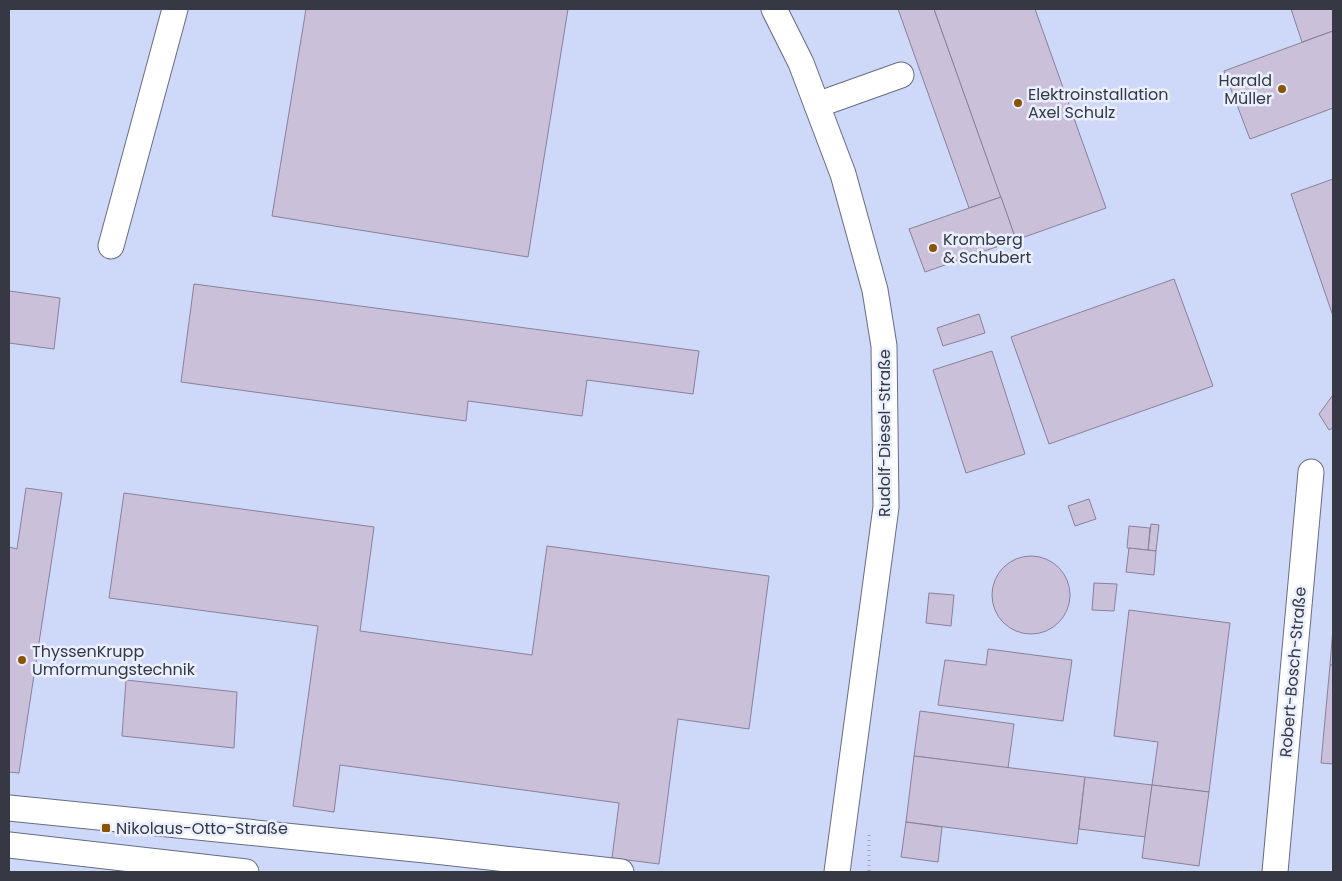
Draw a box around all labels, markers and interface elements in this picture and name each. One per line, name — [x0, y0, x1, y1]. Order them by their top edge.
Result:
place label: Harald Müller — [1219, 69, 1272, 110]
place label: Elektroinstallation Axel Schulz — [1028, 83, 1168, 124]
marker: Harald Müller — [1276, 83, 1288, 95]
marker: Elektroinstallation Axel Schulz — [1012, 97, 1024, 109]
place label: Kromberg & Schubert — [943, 228, 1031, 269]
marker: Kromberg & Schubert — [927, 242, 939, 254]
street label: Rudolf-Diesel-Straße — [873, 349, 896, 517]
street label: Robert-Bosch-Straße — [1274, 586, 1312, 758]
place label: ThyssenKrupp Umformungstechnik — [32, 640, 196, 681]
marker: ThyssenKrupp Umformungstechnik — [16, 654, 28, 666]
place label: Nikolaus-Otto-Straße — [116, 817, 288, 840]
marker: Nikolaus-Otto-Straße — [100, 822, 112, 834]

